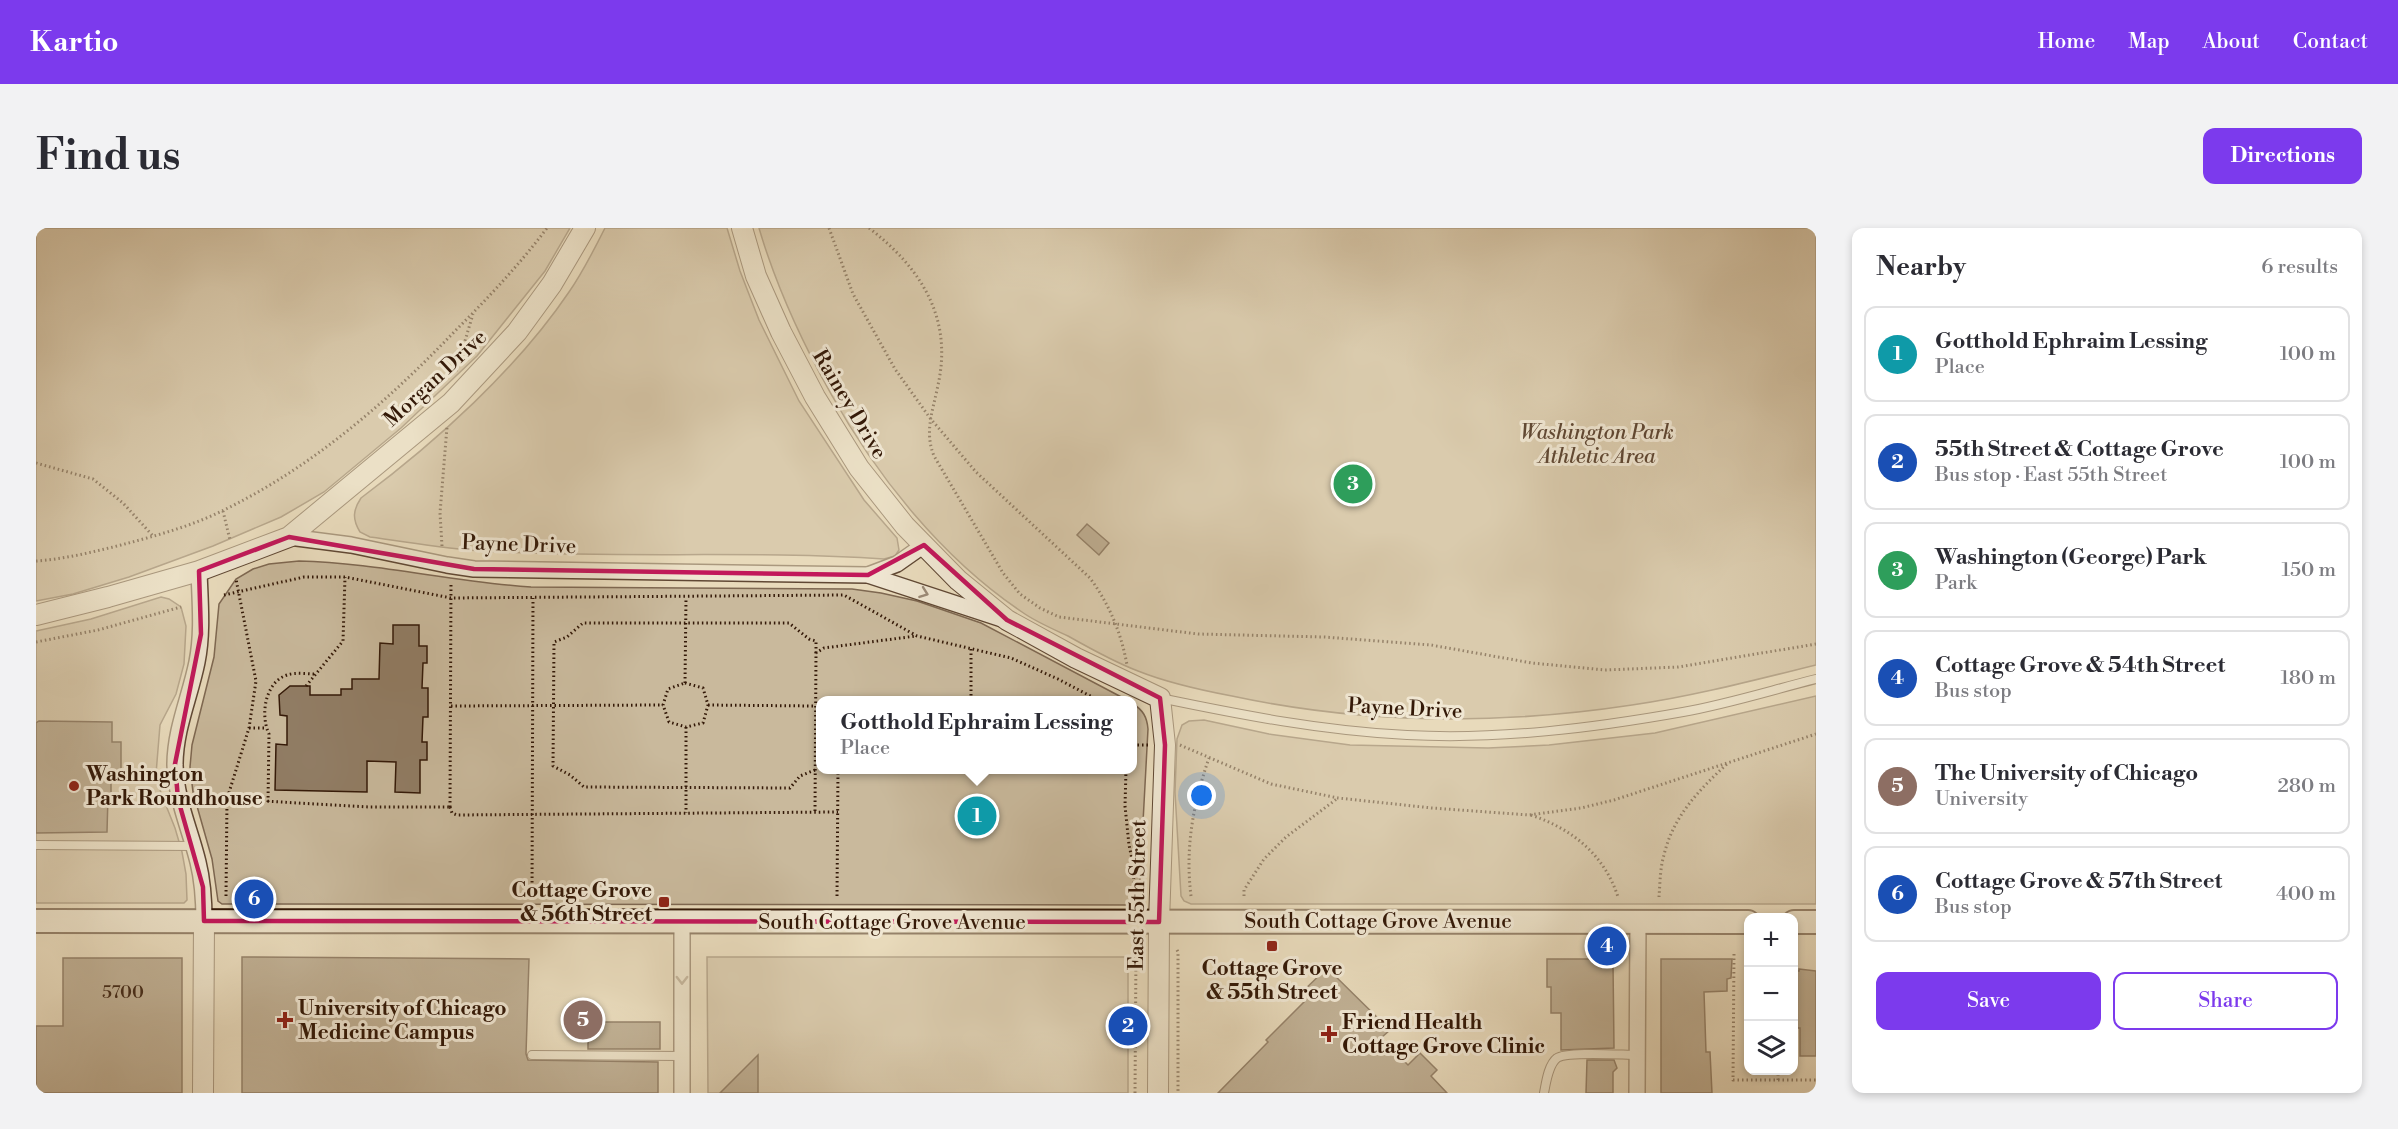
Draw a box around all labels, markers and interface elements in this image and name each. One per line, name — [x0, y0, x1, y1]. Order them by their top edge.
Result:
text: Kartio — [30, 25, 119, 60]
text: Home — [2038, 29, 2095, 55]
text: Map — [2128, 29, 2170, 55]
text: About — [2203, 29, 2260, 55]
text: Contact — [2293, 29, 2368, 55]
button: Directions — [2203, 128, 2362, 184]
text: Find us — [36, 130, 180, 183]
text: Nearby — [1876, 251, 1966, 283]
text: 6 results — [2261, 255, 2338, 280]
street label: Morgan Drive — [379, 325, 492, 433]
text: Gotthold Ephraim Lessing — [1935, 328, 2208, 355]
text: 1 — [1893, 342, 1902, 367]
text: 100 m — [2280, 342, 2336, 367]
street label: Rainey Drive — [806, 345, 892, 464]
text: Place — [1935, 355, 1985, 380]
park label: Washington Park Athletic Area — [1520, 420, 1674, 470]
text: 55th Street & Cottage Grove — [1935, 436, 2224, 463]
text: 2 — [1891, 450, 1904, 475]
text: 100 m — [2280, 450, 2336, 475]
pin: 3 — [1334, 462, 1372, 506]
text: Bus stop · East 55th Street — [1935, 463, 2167, 488]
street label: Payne Drive — [461, 530, 577, 560]
text: Washington (George) Park — [1935, 544, 2207, 571]
text: 3 — [1891, 558, 1904, 583]
text: 150 m — [2281, 558, 2336, 583]
text: Park — [1935, 571, 1977, 596]
one-way arrow — [918, 586, 929, 599]
text: Cottage Grove & 54th Street — [1935, 652, 2225, 679]
text: 4 — [1891, 666, 1904, 691]
text: 180 m — [2281, 666, 2336, 691]
text: Bus stop — [1935, 679, 2012, 704]
street label: Payne Drive — [1347, 693, 1463, 725]
popup — [816, 696, 1137, 774]
text: Gotthold Ephraim Lessing — [840, 709, 1113, 736]
text: Place — [840, 736, 890, 761]
text: The University of Chicago — [1935, 760, 2198, 787]
place label: Washington Park Roundhouse — [85, 762, 263, 812]
text: 5 — [1891, 774, 1904, 799]
text: 280 m — [2277, 774, 2336, 799]
marker: Washington Park Roundhouse — [67, 779, 81, 793]
your location — [1187, 781, 1216, 810]
text: University — [1935, 787, 2028, 812]
pin: 1 — [958, 794, 996, 838]
street label: East 55th Street — [1124, 819, 1152, 971]
text: Cottage Grove & 57th Street — [1935, 868, 2222, 895]
pin: 6 — [234, 876, 274, 922]
place label: Cottage Grove & 56th Street — [511, 878, 653, 928]
text: 6 — [1891, 882, 1904, 907]
text: 400 m — [2276, 882, 2336, 907]
marker: Cottage Grove & 56th Street — [657, 895, 671, 909]
text: Bus stop — [1935, 895, 2012, 920]
street label: South Cottage Grove Avenue — [1244, 909, 1512, 935]
street label: South Cottage Grove Avenue — [758, 910, 1026, 936]
map controls — [1744, 913, 1798, 1075]
button: + — [1744, 913, 1798, 967]
pin: 4 — [1588, 924, 1626, 968]
marker: Cottage Grove & 55th Street — [1265, 939, 1279, 953]
place label: Cottage Grove & 55th Street — [1202, 956, 1342, 1006]
button: − — [1744, 967, 1798, 1021]
button: Save — [1876, 972, 2101, 1030]
button: Share — [2113, 972, 2338, 1030]
one-way arrow — [676, 975, 688, 984]
house number: 5700 — [102, 981, 144, 1004]
place label: University of Chicago Medicine Campus — [298, 996, 507, 1046]
pin: 5 — [564, 998, 602, 1042]
pin: 2 — [1108, 1004, 1148, 1048]
place label: Friend Health Cottage Grove Clinic — [1342, 1010, 1545, 1060]
marker: University of Chicago Medicine Campus — [276, 1011, 294, 1029]
button: layers — [1744, 1021, 1798, 1075]
marker: Friend Health Cottage Grove Clinic — [1320, 1025, 1338, 1043]

